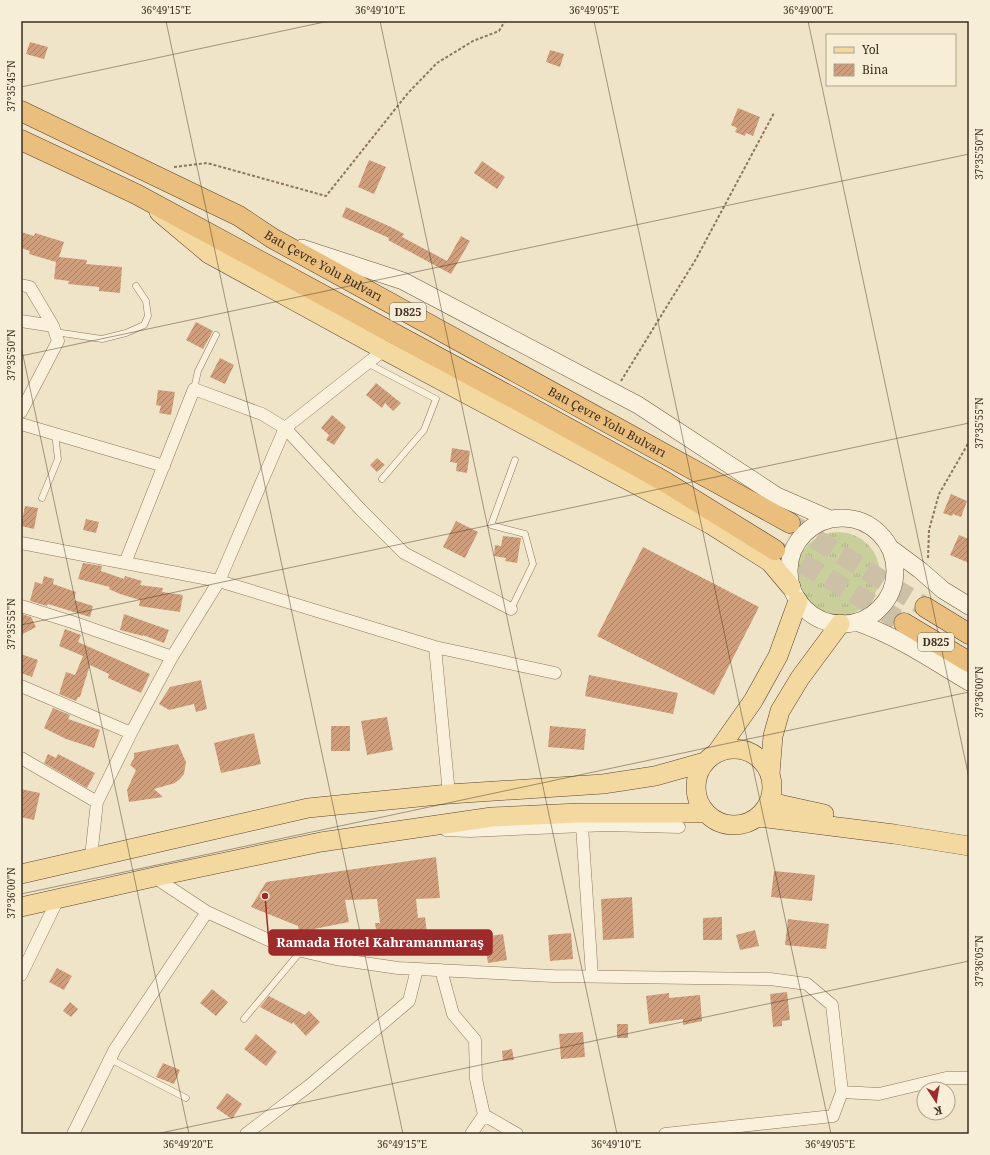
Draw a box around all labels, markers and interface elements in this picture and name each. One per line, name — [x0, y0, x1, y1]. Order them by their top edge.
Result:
text: 36°49'15"E — [141, 3, 191, 17]
text: 36°49'10"E — [355, 3, 405, 17]
text: 36°49'05"E — [569, 3, 619, 17]
text: 36°49'00"E — [783, 3, 833, 17]
legend — [826, 34, 956, 86]
text: Yol — [861, 41, 880, 58]
text: 37°35'45"N — [4, 60, 18, 112]
text: Bina — [862, 61, 888, 78]
text: 37°35'50"N — [972, 128, 986, 180]
street label: Batı Çevre Yolu Bulvarı — [261, 226, 386, 305]
road number: D825 — [390, 303, 426, 321]
text: 37°35'50"N — [4, 329, 18, 381]
street label: Batı Çevre Yolu Bulvarı — [545, 383, 669, 461]
text: 37°35'55"N — [972, 397, 986, 449]
text: 37°35'55"N — [4, 598, 18, 650]
road number: D825 — [918, 633, 954, 651]
text: 37°36'00"N — [972, 666, 986, 718]
text: 37°36'00"N — [4, 867, 18, 919]
callout: Ramada Hotel Kahramanmaraş — [269, 930, 492, 955]
text: Ramada Hotel Kahramanmaraş — [276, 933, 484, 951]
text: 37°36'05"N — [972, 935, 986, 987]
north arrow — [916, 1081, 956, 1121]
text: K — [932, 1103, 944, 1120]
text: 36°49'20"E — [163, 1137, 213, 1151]
text: 36°49'15"E — [377, 1137, 427, 1151]
text: 36°49'10"E — [591, 1137, 641, 1151]
text: 36°49'05"E — [805, 1137, 855, 1151]

